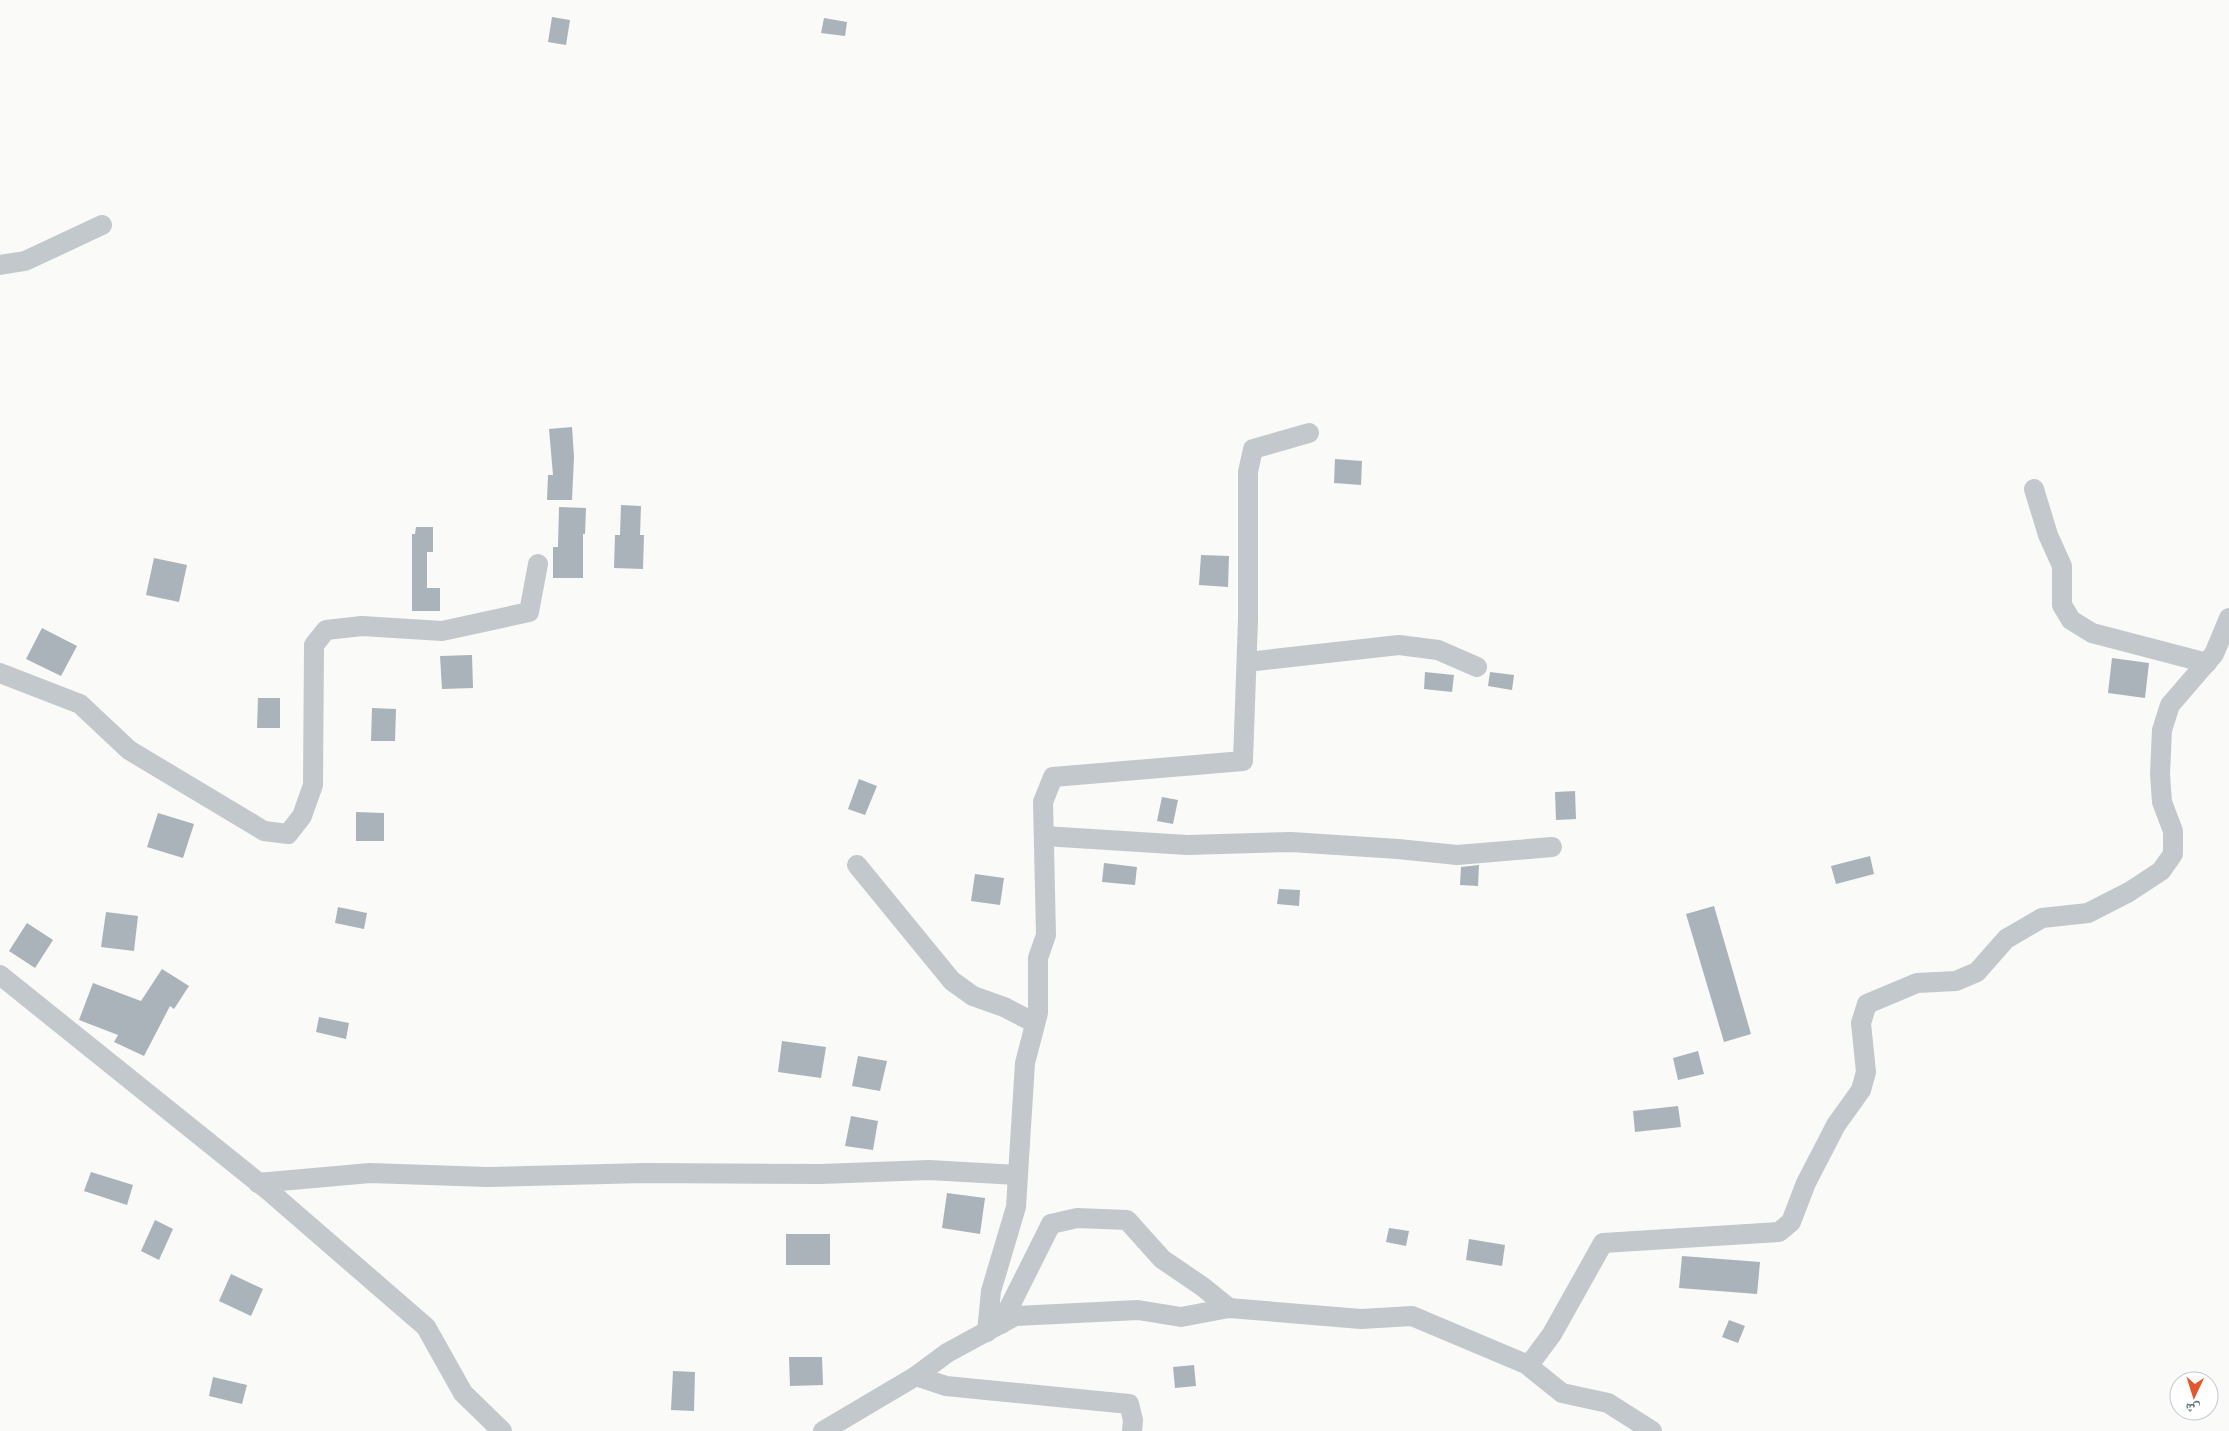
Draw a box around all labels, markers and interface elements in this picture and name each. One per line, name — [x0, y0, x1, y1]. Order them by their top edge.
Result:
north arrow — [2169, 1371, 2219, 1421]
text: ش — [2185, 1399, 2201, 1418]

